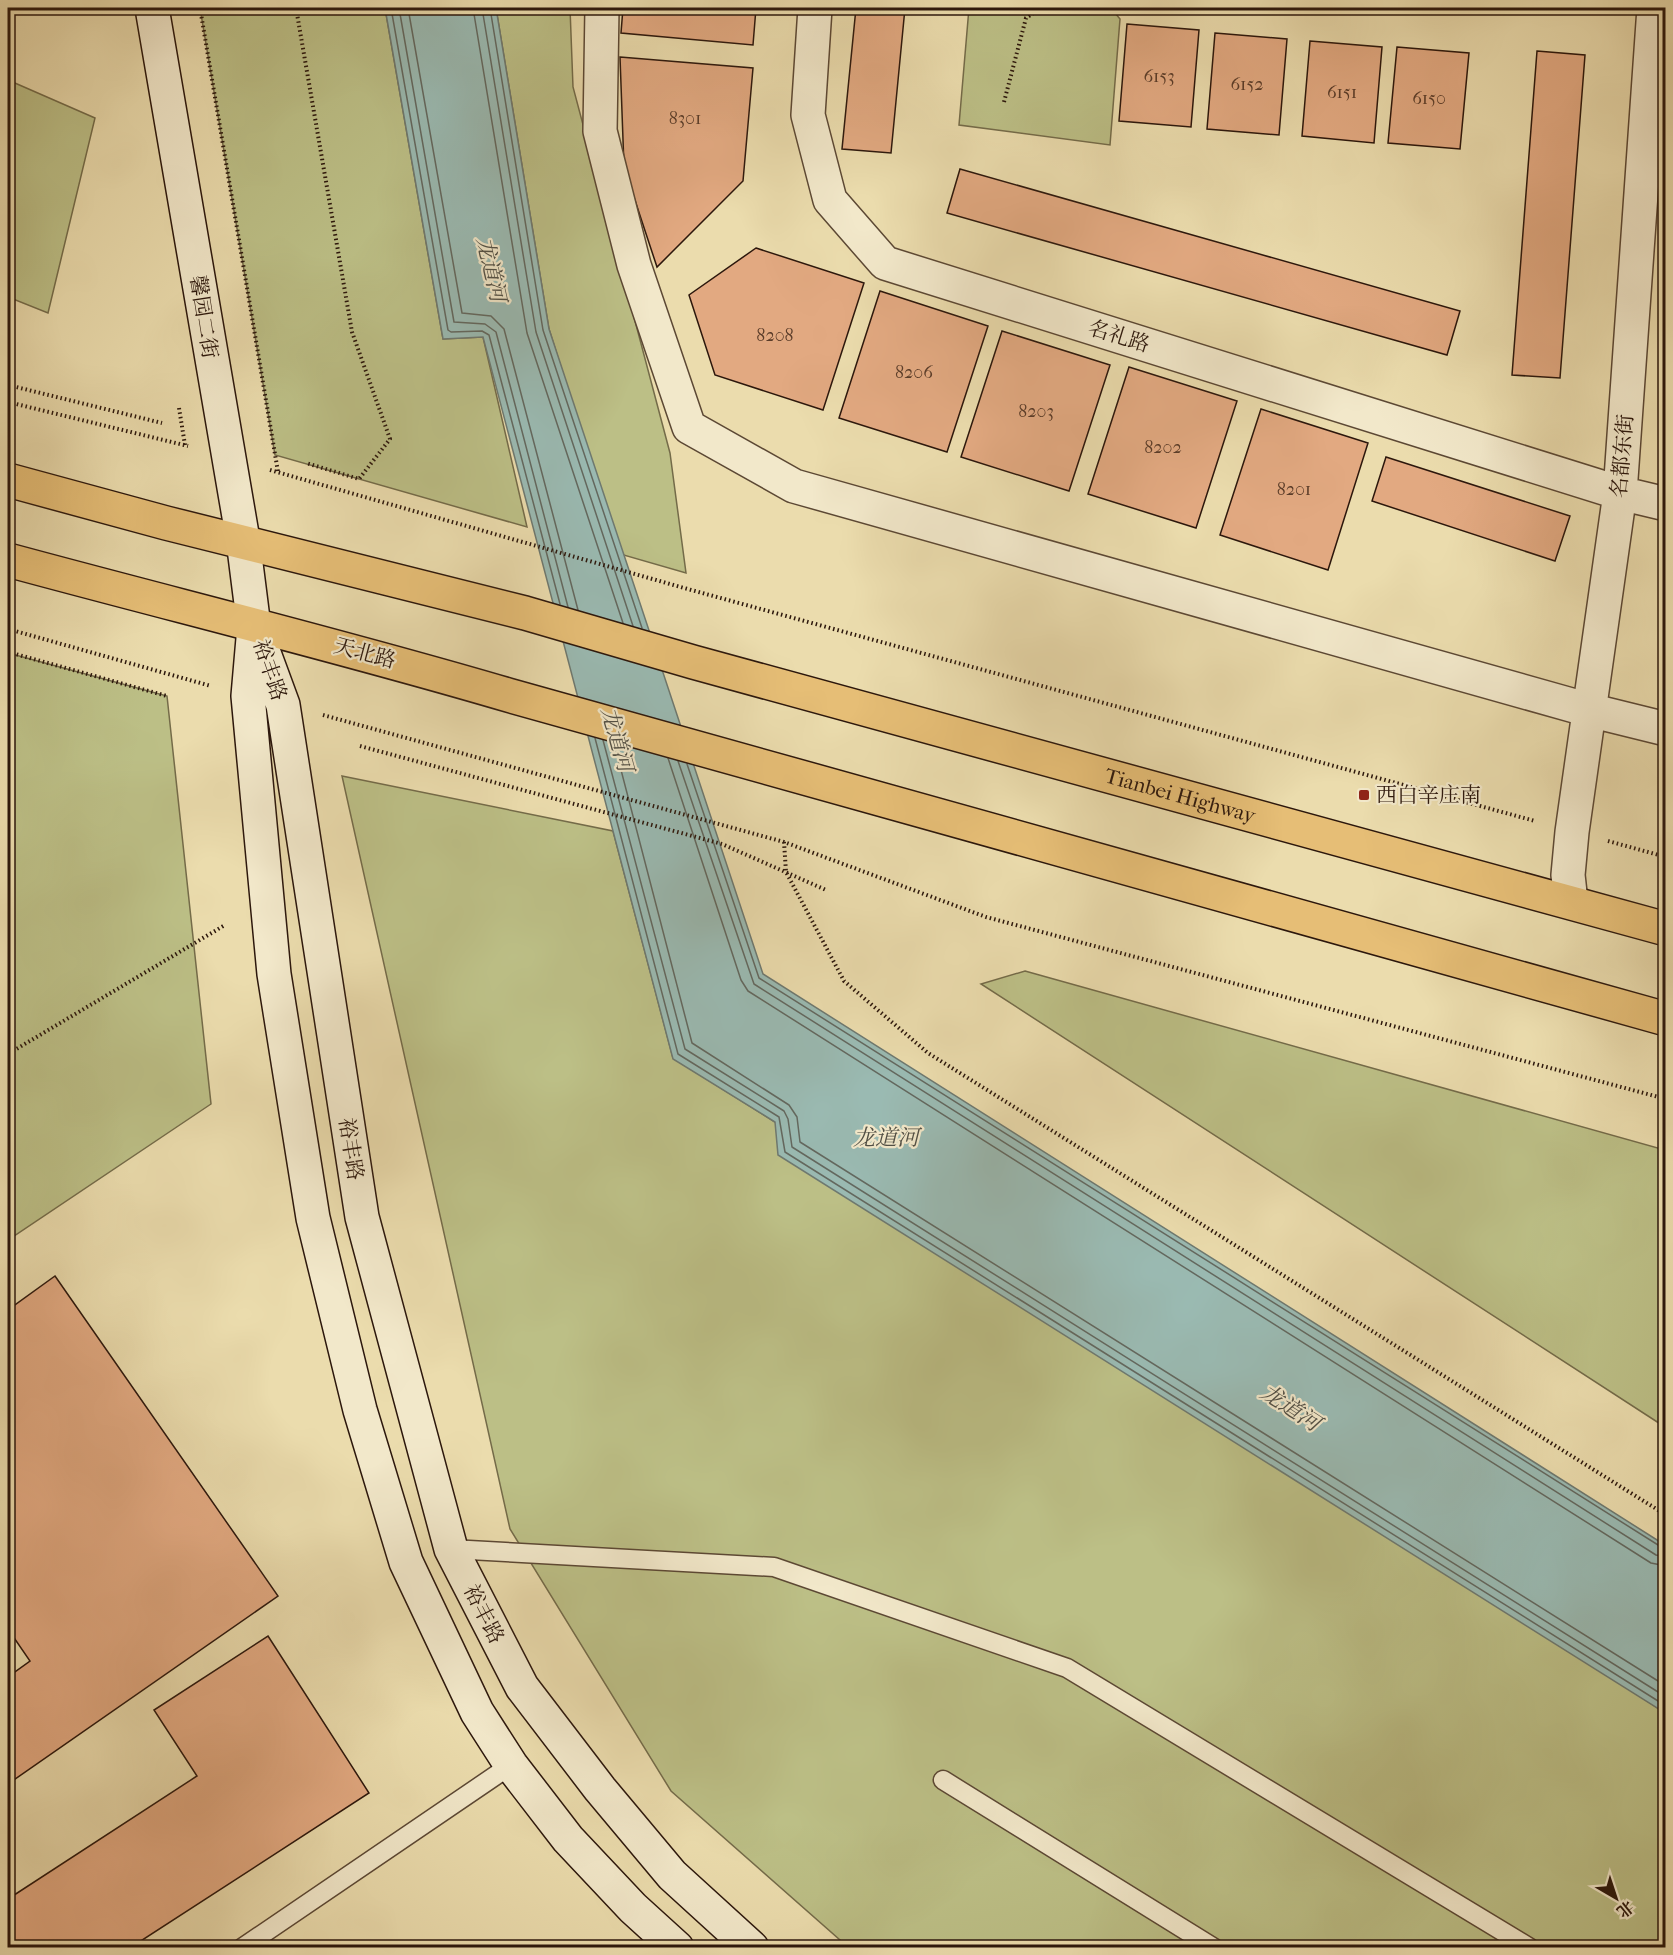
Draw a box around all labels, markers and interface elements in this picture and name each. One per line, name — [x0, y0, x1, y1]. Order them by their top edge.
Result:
house number: 6153 — [1143, 66, 1175, 87]
house number: 6152 — [1230, 74, 1264, 95]
house number: 6151 — [1327, 82, 1357, 103]
house number: 6150 — [1412, 88, 1446, 109]
house number: 8301 — [669, 108, 701, 129]
water label: 龙道河 — [471, 234, 512, 308]
street label: 馨园二街 — [186, 274, 222, 360]
street label: 名礼路 — [1085, 315, 1153, 357]
house number: 8208 — [756, 325, 794, 346]
house number: 8206 — [895, 362, 933, 383]
house number: 8203 — [1018, 401, 1054, 422]
street label: 名都东街 — [1606, 413, 1638, 499]
house number: 8202 — [1144, 437, 1182, 458]
house number: 8201 — [1277, 479, 1311, 500]
street label: 天北路 — [331, 633, 399, 673]
street label: 裕丰路 — [248, 636, 292, 704]
water label: 龙道河 — [595, 704, 640, 778]
street label: Tianbei Highway — [1102, 764, 1259, 828]
place label: 西白辛庄南 — [1376, 783, 1481, 807]
marker: 西白辛庄南 — [1357, 788, 1371, 802]
street label: 裕丰路 — [334, 1116, 368, 1182]
water label: 龙道河 — [853, 1125, 923, 1151]
water label: 龙道河 — [1256, 1379, 1329, 1439]
street label: 裕丰路 — [459, 1580, 509, 1648]
north arrow — [1586, 1868, 1646, 1928]
text: 北 — [1613, 1897, 1637, 1922]

